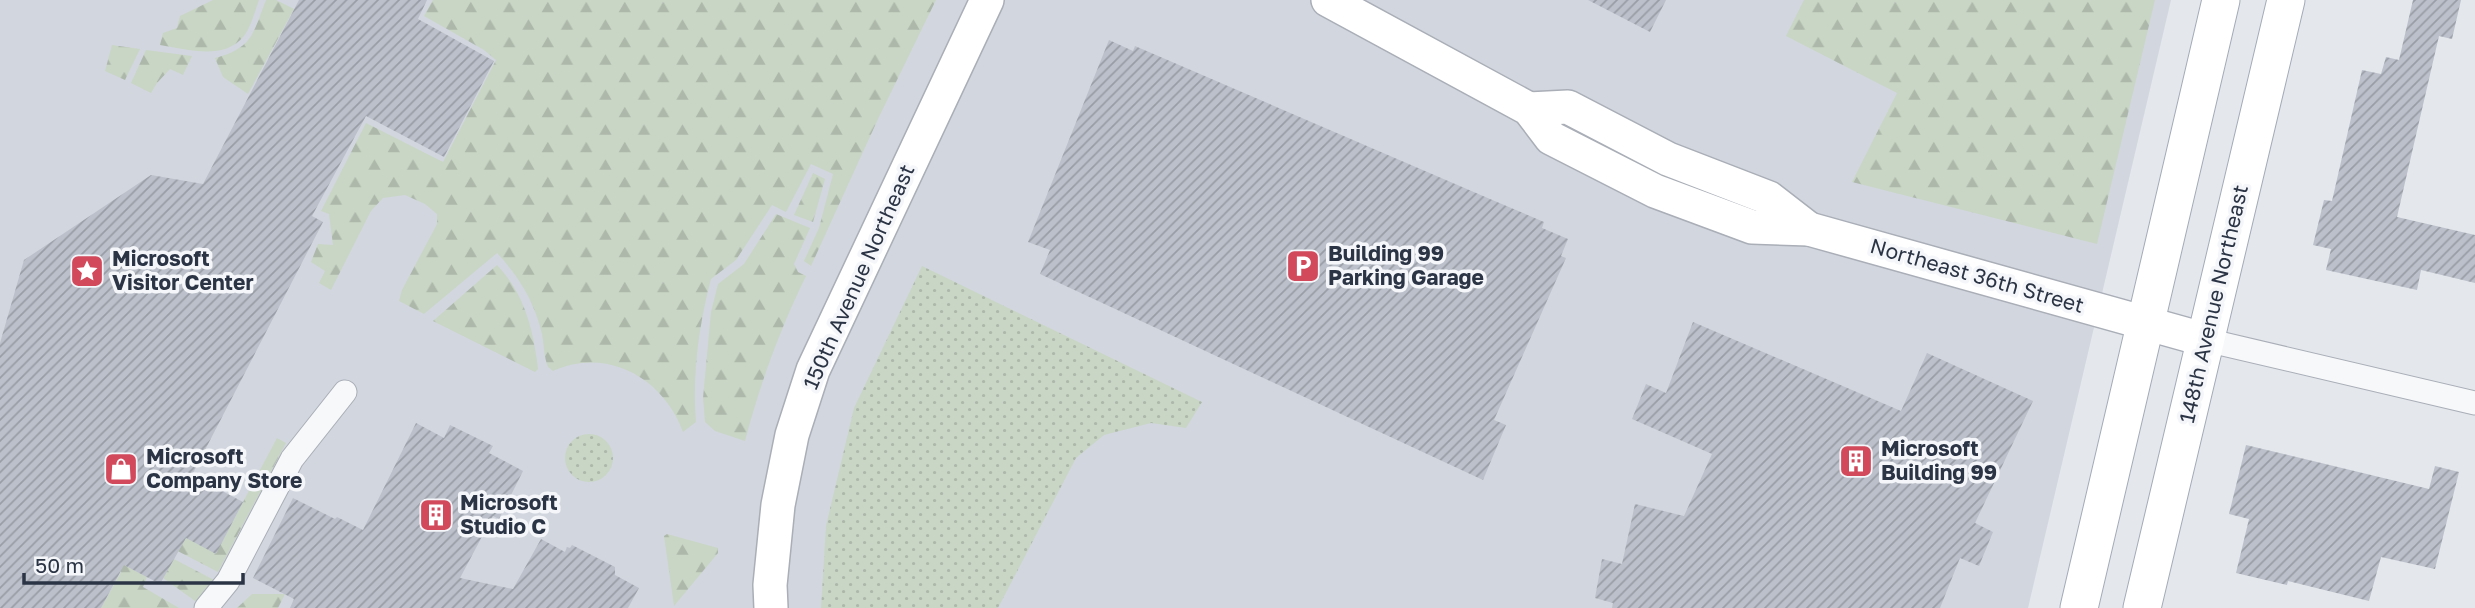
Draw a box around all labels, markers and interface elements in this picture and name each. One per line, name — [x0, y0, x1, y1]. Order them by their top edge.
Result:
street label: 150th Avenue Northeast — [797, 160, 919, 393]
street label: 148th Avenue Northeast — [2173, 182, 2253, 425]
street label: Northeast 36th Street — [1867, 232, 2087, 318]
place label: Building 99 Parking Garage — [1328, 240, 1484, 290]
place label: Microsoft Visitor Center — [112, 245, 254, 295]
parking icon: Building 99 Parking Garage — [1284, 247, 1322, 285]
place icon: Microsoft Visitor Center — [68, 252, 106, 290]
place label: Microsoft Building 99 — [1881, 435, 1997, 485]
building icon: Microsoft Building 99 — [1837, 442, 1875, 480]
place label: Microsoft Company Store — [146, 443, 302, 493]
shop icon: Microsoft Company Store — [102, 450, 140, 488]
place label: Microsoft Studio C — [460, 489, 558, 539]
building icon: Microsoft Studio C — [417, 496, 455, 534]
scale bar — [24, 542, 243, 586]
text: 50 m — [35, 552, 84, 578]

